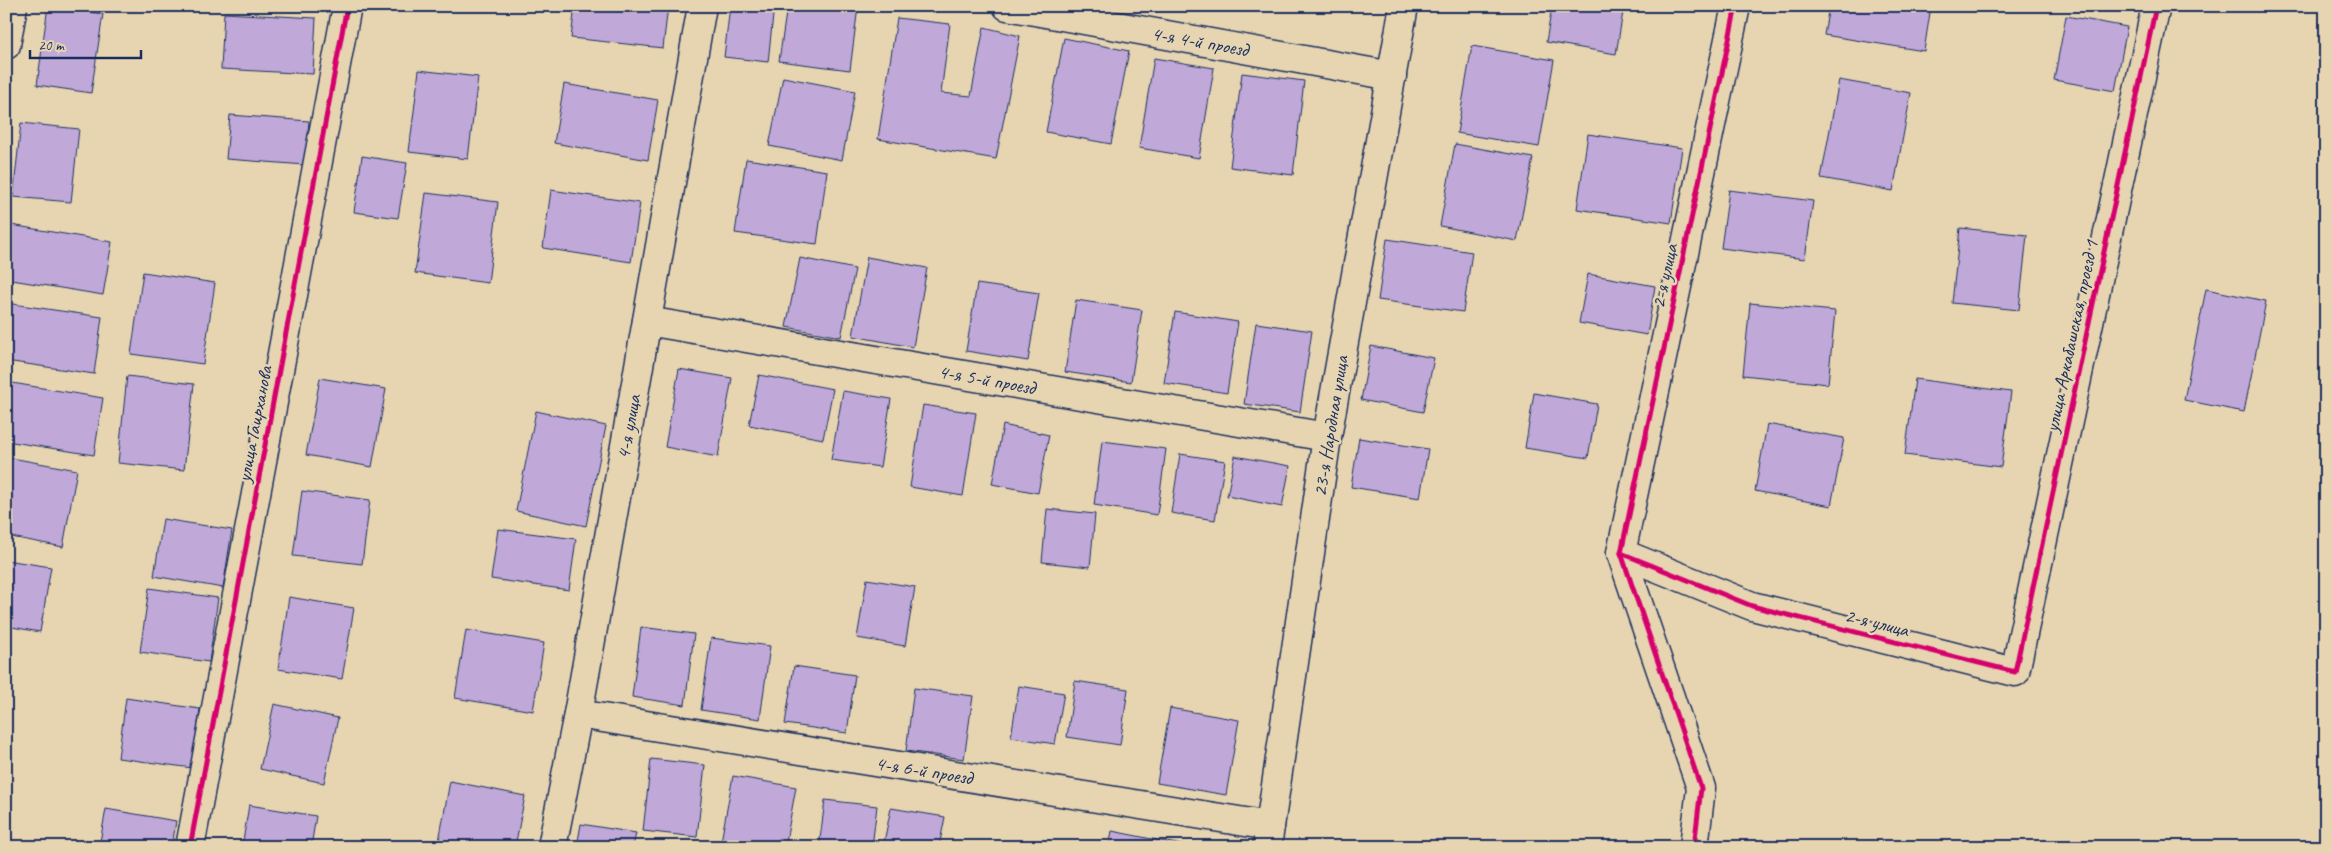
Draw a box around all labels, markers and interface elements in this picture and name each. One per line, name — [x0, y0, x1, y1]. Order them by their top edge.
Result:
street label: 4-я 4-й проезд — [1150, 21, 1252, 63]
scale bar — [30, 28, 141, 60]
text: 20 m — [38, 36, 65, 55]
street label: улица Аркабашская, проезд 1 — [2039, 237, 2104, 435]
street label: 2-я улица — [1646, 240, 1684, 310]
street label: 23-я Народная улица — [1307, 352, 1354, 498]
street label: 4-я 5-й проезд — [937, 359, 1039, 401]
street label: улица Гаирханова — [231, 362, 278, 485]
street label: 4-я улица — [611, 392, 647, 461]
street label: 2-я улица — [1842, 602, 1913, 643]
street label: 4-я 6-й проезд — [874, 750, 976, 791]

